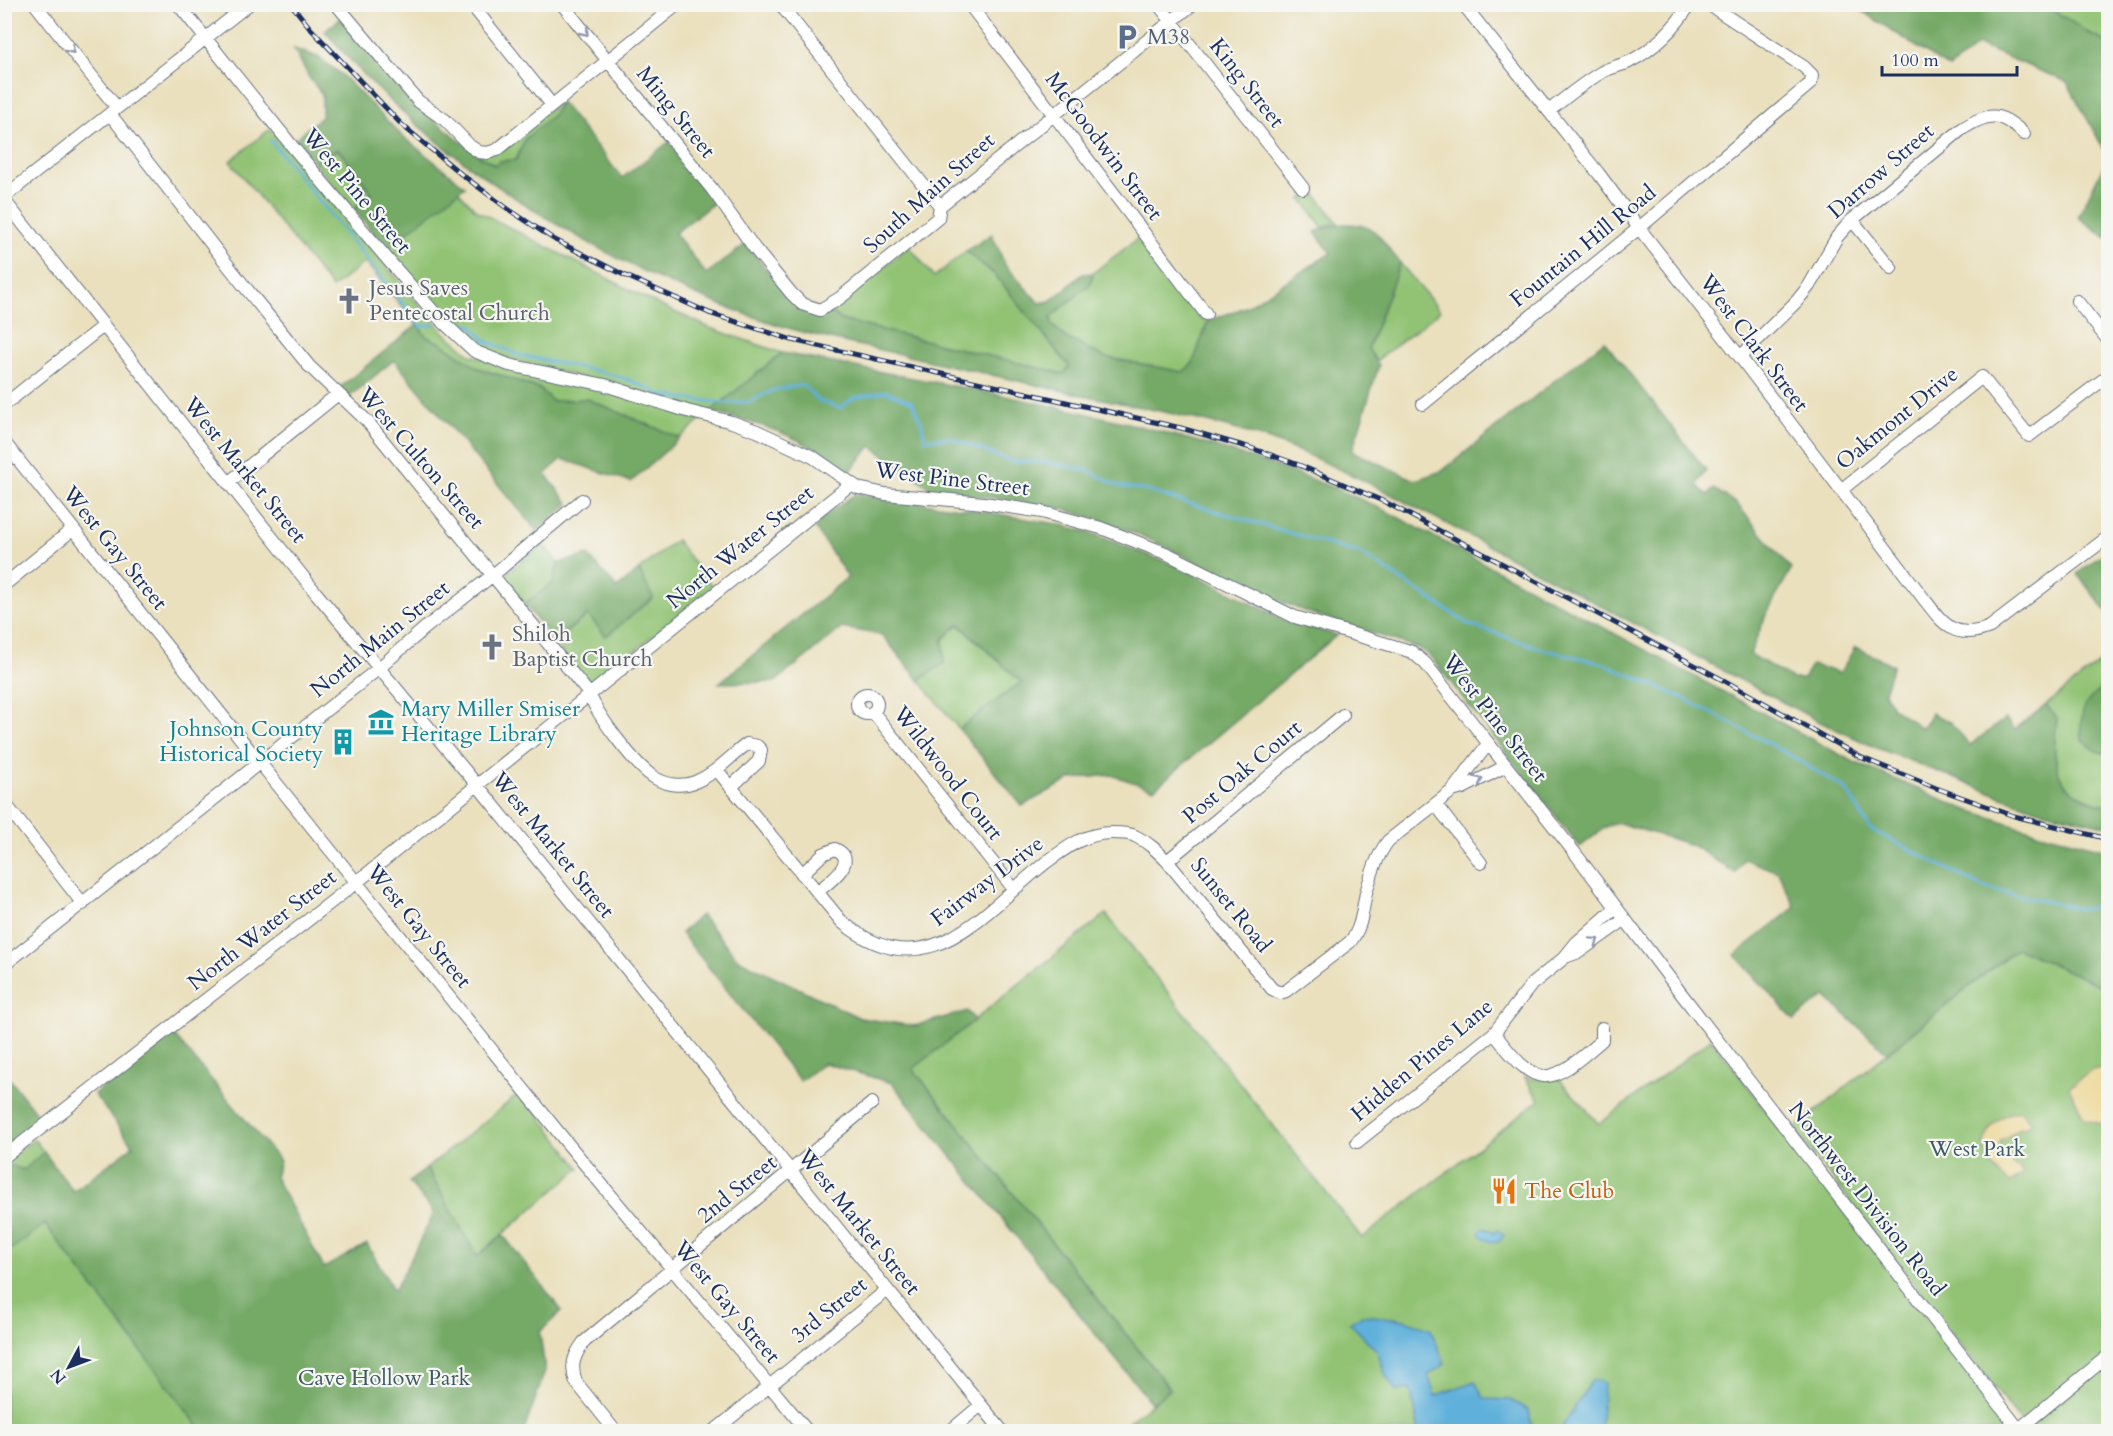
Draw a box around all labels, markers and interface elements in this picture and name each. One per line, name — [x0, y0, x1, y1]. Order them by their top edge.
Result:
parking icon: M38 — [1112, 22, 1142, 52]
place label: M38 — [1147, 22, 1190, 52]
one-way arrow — [577, 26, 588, 37]
street label: King Street — [1202, 32, 1292, 134]
scale bar — [1882, 39, 2017, 77]
one-way arrow — [64, 43, 75, 54]
text: 100 m — [1891, 48, 1939, 73]
street label: Ming Street — [630, 60, 722, 164]
street label: McGoodwin Street — [1038, 66, 1170, 226]
street label: Darrow Street — [1821, 116, 1941, 226]
street label: West Pine Street — [295, 121, 418, 260]
street label: South Main Street — [857, 126, 1001, 260]
street label: Fountain Hill Road — [1504, 177, 1663, 314]
street label: West Clark Street — [1692, 267, 1816, 418]
place label: Jesus Saves Pentecostal Church — [366, 273, 550, 328]
church icon: Jesus Saves Pentecostal Church — [334, 286, 364, 316]
street label: Oakmont Drive — [1830, 359, 1964, 477]
street label: West Culton Street — [350, 380, 491, 535]
street label: West Market Street — [176, 390, 313, 550]
street label: West Pine Street — [872, 455, 1031, 503]
street label: North Water Street — [660, 478, 820, 616]
street label: West Gay Street — [55, 479, 174, 616]
street label: North Main Street — [304, 573, 456, 705]
place label: Shiloh Baptist Church — [512, 619, 653, 674]
church icon: Shiloh Baptist Church — [477, 632, 507, 662]
street label: West Pine Street — [1435, 647, 1555, 788]
place label: Mary Miller Smiser Heritage Library — [401, 694, 581, 749]
street label: Wildwood Court — [886, 699, 1010, 846]
museum icon: Mary Miller Smiser Heritage Library — [366, 707, 396, 737]
street label: Post Oak Court — [1176, 713, 1308, 831]
place label: Johnson County Historical Society — [159, 714, 323, 769]
building icon: Johnson County Historical Society — [328, 727, 358, 757]
street label: West Market Street — [484, 765, 621, 925]
one-way arrow — [1473, 776, 1483, 787]
street label: Fairway Drive — [924, 829, 1050, 933]
street label: Sunset Road — [1183, 851, 1279, 959]
street label: West Gay Street — [359, 857, 478, 994]
street label: North Water Street — [181, 862, 343, 998]
one-way arrow — [1589, 937, 1600, 948]
street label: Hidden Pines Lane — [1345, 992, 1499, 1128]
street label: Northwest Division Road — [1782, 1096, 1953, 1303]
park label: West Park — [1928, 1134, 2026, 1164]
street label: West Market Street — [790, 1142, 927, 1302]
street label: 2nd Street — [691, 1148, 783, 1230]
restaurant icon: The Club — [1489, 1176, 1519, 1206]
place label: The Club — [1524, 1176, 1614, 1206]
street label: West Gay Street — [666, 1233, 787, 1370]
street label: 3rd Street — [785, 1270, 873, 1350]
north arrow — [39, 1337, 99, 1397]
park label: Cave Hollow Park — [298, 1363, 471, 1393]
text: N — [46, 1364, 71, 1389]

